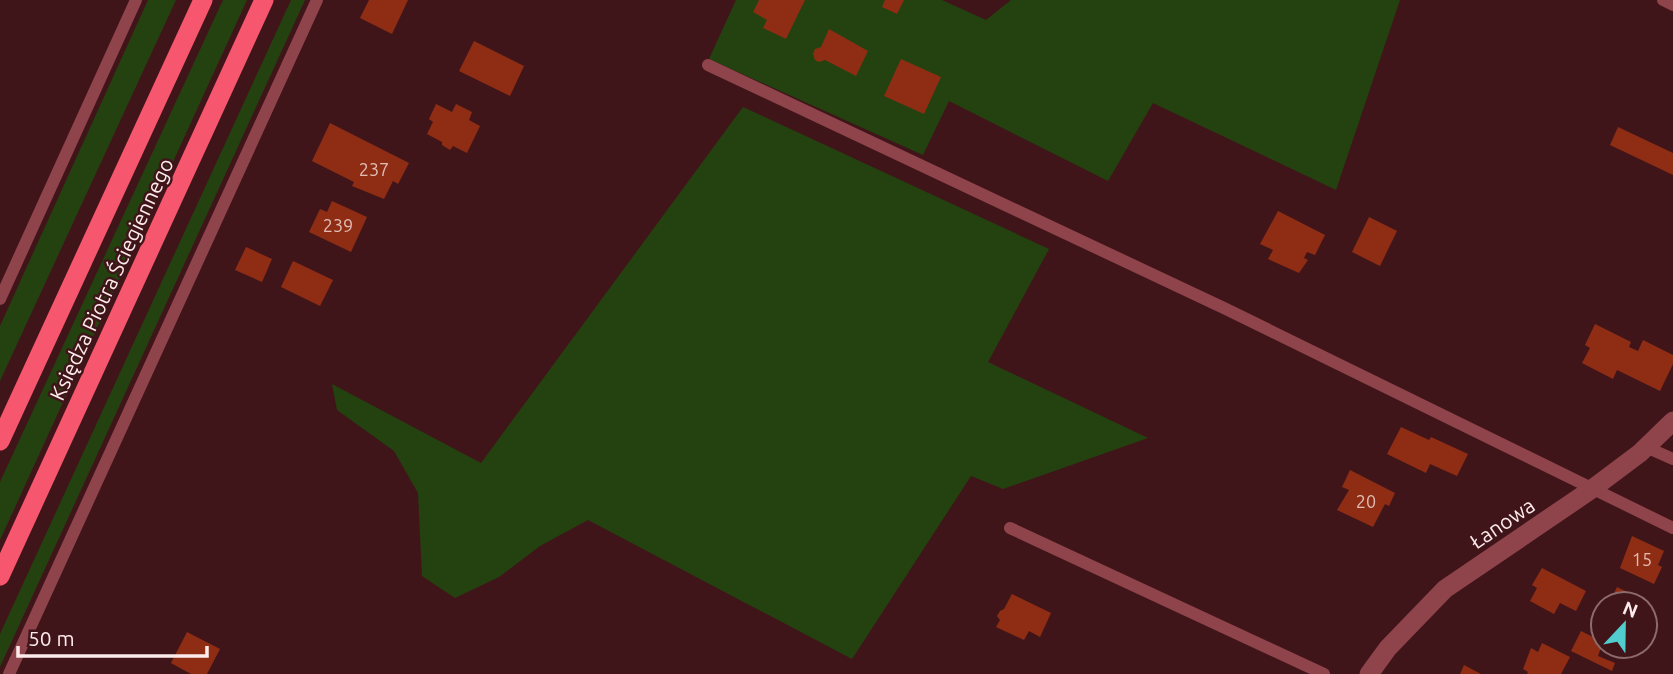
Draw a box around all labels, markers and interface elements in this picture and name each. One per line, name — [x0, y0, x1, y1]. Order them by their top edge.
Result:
street label: Księdza Piotra Ściegiennego — [44, 154, 178, 404]
house number: 237 — [359, 159, 389, 179]
house number: 239 — [323, 215, 353, 235]
house number: 20 — [1356, 491, 1376, 511]
street label: Łanowa — [1465, 493, 1539, 553]
house number: 15 — [1632, 549, 1652, 569]
north arrow — [1589, 590, 1659, 660]
text: N — [1620, 596, 1641, 622]
scale bar — [18, 614, 206, 658]
text: 50 m — [28, 626, 75, 650]

